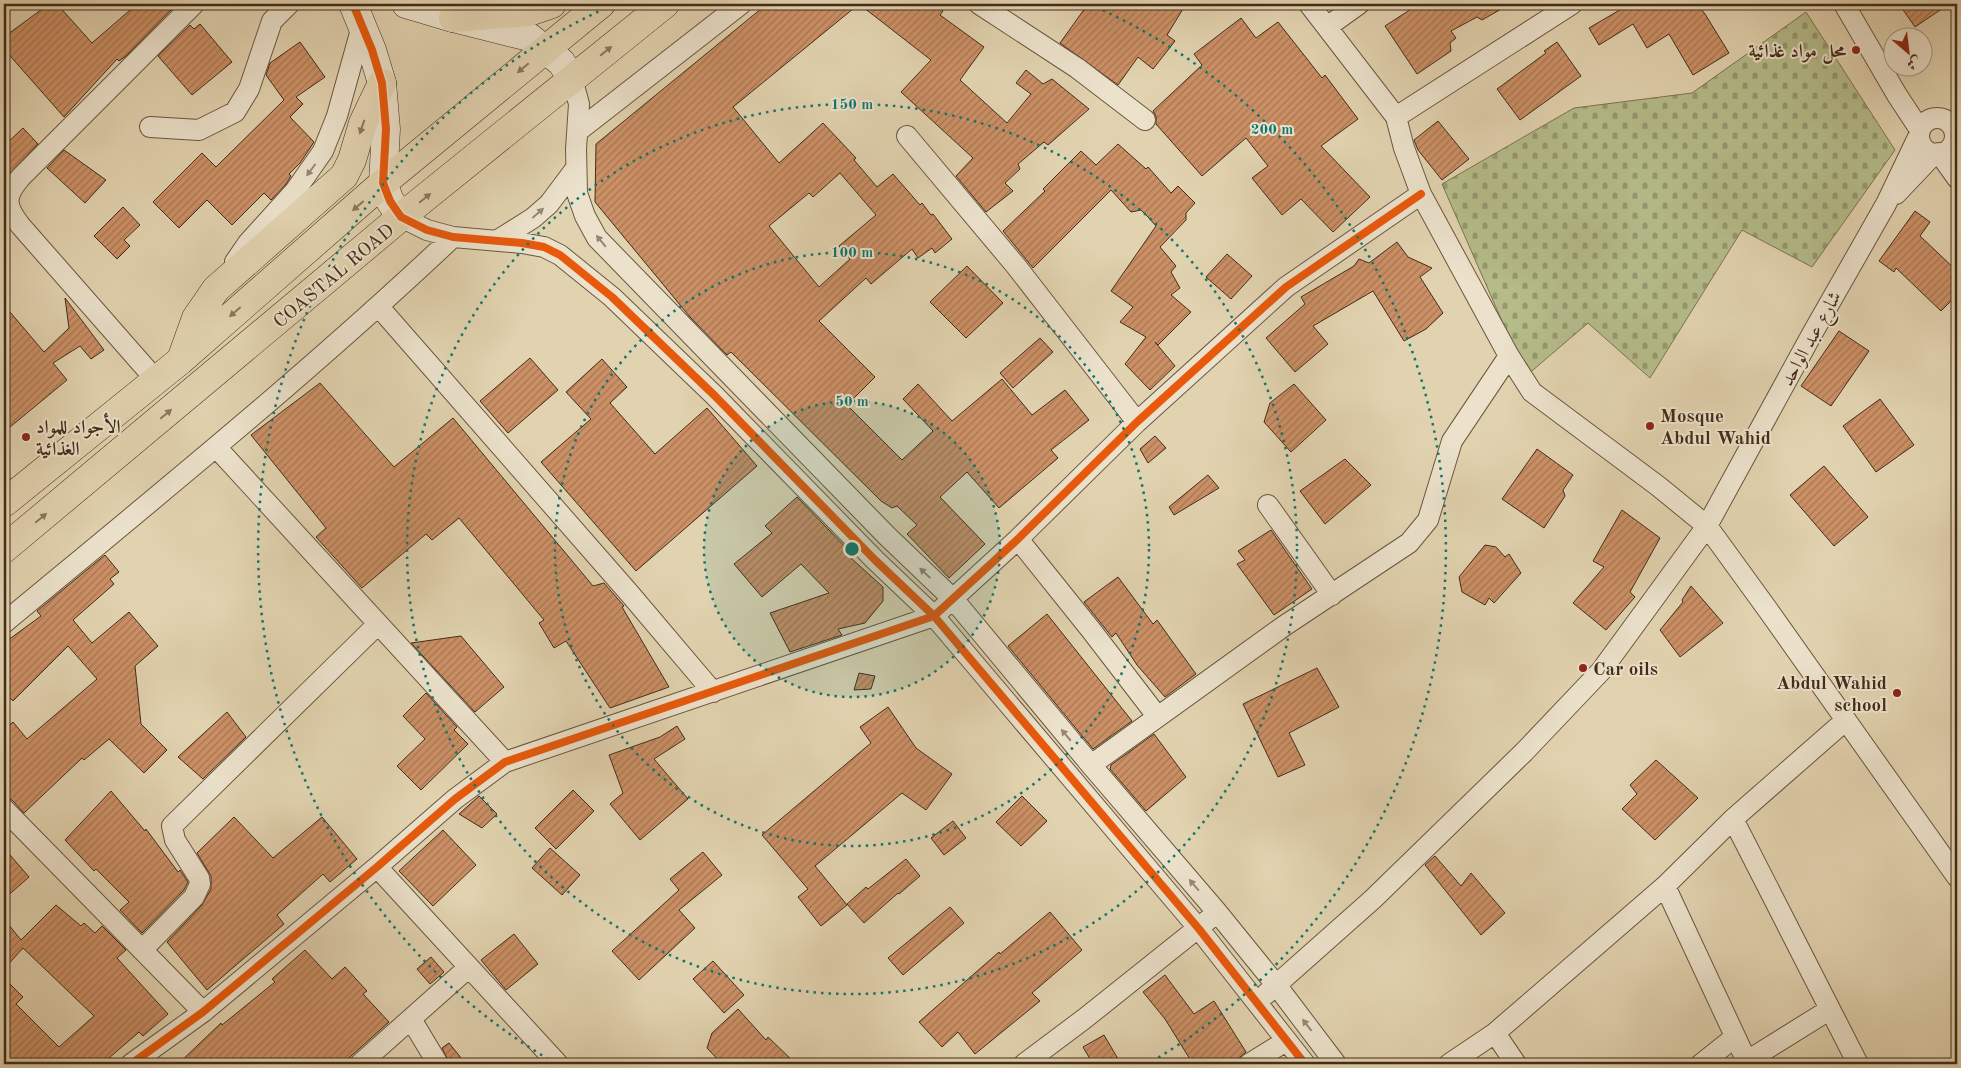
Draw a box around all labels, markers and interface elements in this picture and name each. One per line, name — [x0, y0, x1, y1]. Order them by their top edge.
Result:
north arrow — [1884, 28, 1934, 78]
place label: محل مواد غذائية — [1748, 43, 1846, 64]
marker: محل مواد غذائية — [1850, 44, 1862, 56]
one-way arrow — [599, 46, 612, 57]
text: ش — [1904, 53, 1923, 72]
one-way arrow — [516, 62, 529, 73]
text: 150 m — [831, 98, 873, 113]
one-way arrow — [358, 120, 365, 135]
text: 200 m — [1251, 123, 1293, 138]
one-way arrow — [306, 163, 316, 177]
one-way arrow — [419, 192, 432, 203]
one-way arrow — [351, 200, 364, 211]
one-way arrow — [532, 207, 544, 219]
street label: COASTAL ROAD — [271, 221, 399, 333]
one-way arrow — [595, 235, 606, 248]
text: 100 m — [831, 246, 873, 261]
street label: شارع عبد الواحد — [1778, 289, 1849, 392]
one-way arrow — [229, 307, 242, 318]
text: 50 m — [835, 395, 869, 410]
one-way arrow — [159, 408, 172, 419]
place label: Mosque Abdul Wahid — [1660, 408, 1771, 449]
place label: الأجواد للمواد الغذائية — [36, 412, 121, 460]
marker: Mosque Abdul Wahid — [1644, 420, 1656, 432]
marker: الأجواد للمواد الغذائية — [20, 431, 32, 443]
one-way arrow — [34, 512, 47, 523]
centre of rings — [843, 540, 861, 558]
one-way arrow — [919, 567, 931, 579]
place label: Car oils — [1593, 661, 1658, 680]
marker: Car oils — [1577, 662, 1589, 674]
place label: Abdul Wahid school — [1776, 675, 1887, 716]
marker: Abdul Wahid school — [1891, 687, 1903, 699]
one-way arrow — [1060, 729, 1071, 742]
one-way arrow — [1189, 879, 1200, 891]
one-way arrow — [1302, 1018, 1312, 1032]

